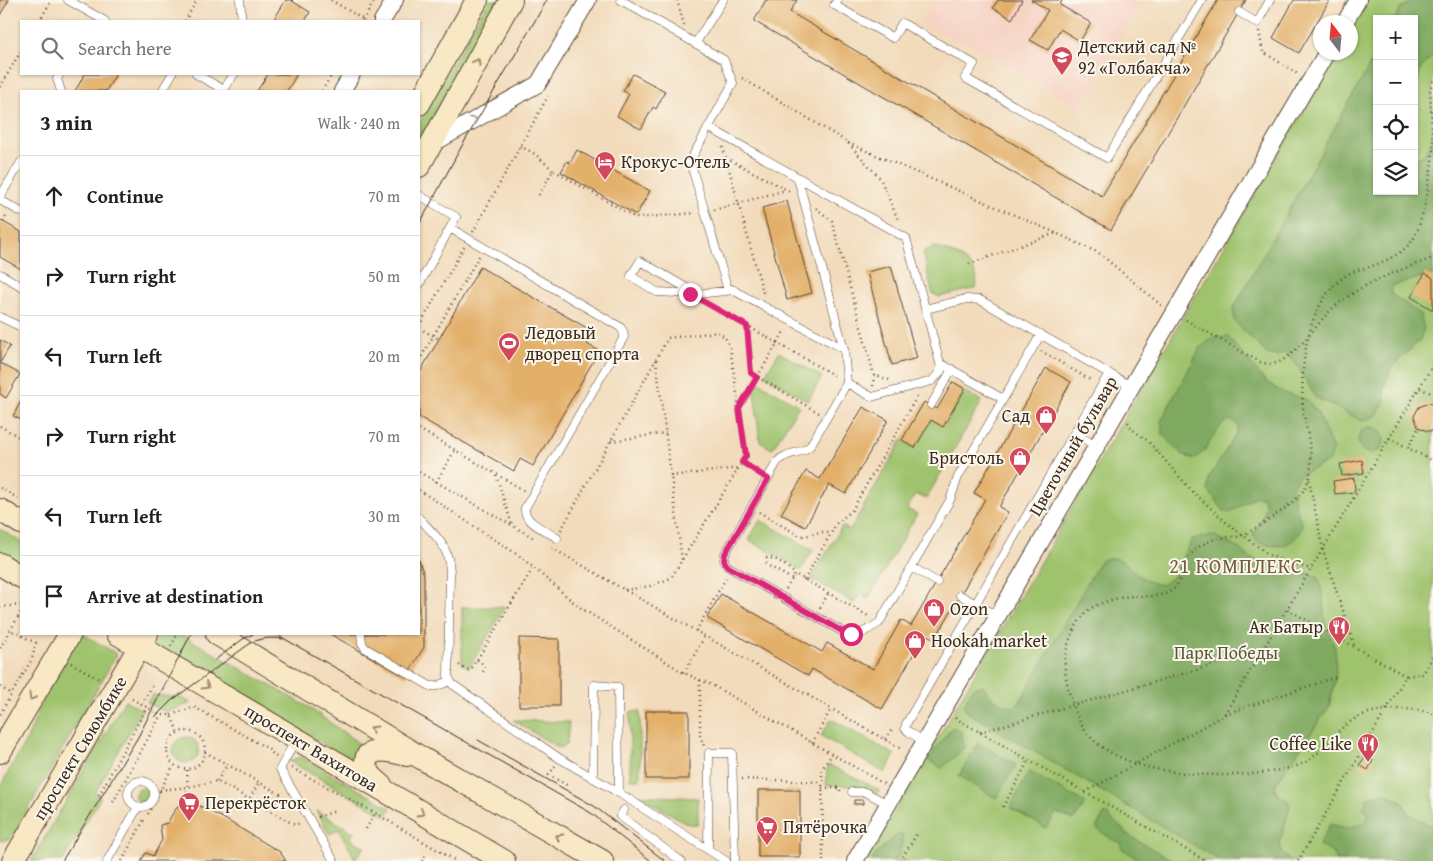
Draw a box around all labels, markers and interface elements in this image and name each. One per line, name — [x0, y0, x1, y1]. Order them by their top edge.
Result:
north arrow — [1313, 15, 1358, 60]
map controls — [1373, 15, 1418, 195]
button: + — [1373, 15, 1418, 60]
search box — [20, 20, 420, 75]
place label: Детский сад № 92 «Голбакча» — [1077, 33, 1197, 81]
icon: search — [38, 34, 66, 62]
text: Search here — [78, 34, 172, 62]
school or university icon: Детский сад № 92 «Голбакча» — [1050, 45, 1074, 76]
one-way arrow — [471, 59, 481, 68]
button: − — [1373, 60, 1418, 105]
button: locate — [1373, 105, 1418, 150]
text: 3 min — [40, 107, 92, 138]
text: Walk · 240 m — [317, 111, 400, 135]
one-way arrow — [469, 116, 478, 126]
place label: Крокус-Отель — [621, 148, 730, 175]
hotel icon: Крокус-Отель — [593, 150, 617, 181]
button: layers — [1373, 150, 1418, 195]
icon: ahead — [40, 182, 68, 210]
text: Continue — [87, 182, 164, 210]
text: 70 m — [368, 184, 400, 208]
icon: right — [40, 262, 68, 290]
text: Turn right — [87, 262, 176, 290]
text: 50 m — [368, 264, 400, 288]
route end — [679, 283, 702, 306]
place label: Ледовый дворец спорта — [525, 319, 640, 367]
sports icon: Ледовый дворец спорта — [497, 331, 521, 362]
icon: left — [40, 342, 68, 370]
text: Turn left — [87, 342, 162, 370]
text: 20 m — [368, 344, 400, 368]
street label: Цветочный бульвар — [1021, 370, 1124, 521]
place label: Сад — [1002, 402, 1030, 429]
shop icon: Сад — [1034, 404, 1058, 435]
icon: right — [40, 422, 68, 450]
text: Turn right — [87, 422, 176, 450]
text: 70 m — [368, 424, 400, 448]
place label: Бристоль — [929, 444, 1004, 471]
shop icon: Бристоль — [1008, 446, 1032, 477]
icon: left — [40, 502, 68, 530]
text: Turn left — [87, 502, 162, 530]
text: 30 m — [368, 504, 400, 528]
district label: 21 КОМПЛЕКС — [1169, 551, 1303, 580]
icon: arrive — [40, 582, 68, 610]
text: Arrive at destination — [87, 582, 263, 610]
place label: Ozon — [950, 595, 988, 622]
shop icon: Ozon — [922, 597, 946, 628]
place label: Ак Батыр — [1249, 613, 1323, 640]
restaurant icon: Ак Батыр — [1327, 615, 1351, 646]
route start — [840, 623, 863, 646]
place label: Hookah market — [931, 627, 1048, 654]
shop icon: Hookah market — [903, 629, 927, 660]
park label: Парк Победы — [1174, 639, 1278, 666]
street label: проспект Сююмбике — [26, 670, 133, 825]
one-way arrow — [200, 679, 209, 689]
one-way arrow — [29, 691, 39, 700]
street label: проспект Вахитова — [239, 697, 384, 798]
one-way arrow — [370, 725, 379, 735]
place label: Coffee Like — [1270, 730, 1352, 757]
restaurant icon: Coffee Like — [1356, 732, 1380, 763]
place label: Перекрёсток — [205, 789, 307, 816]
supermarket icon: Перекрёсток — [177, 791, 201, 822]
one-way arrow — [416, 806, 425, 816]
place label: Пятёрочка — [783, 813, 868, 840]
supermarket icon: Пятёрочка — [755, 815, 779, 846]
one-way arrow — [556, 833, 565, 843]

